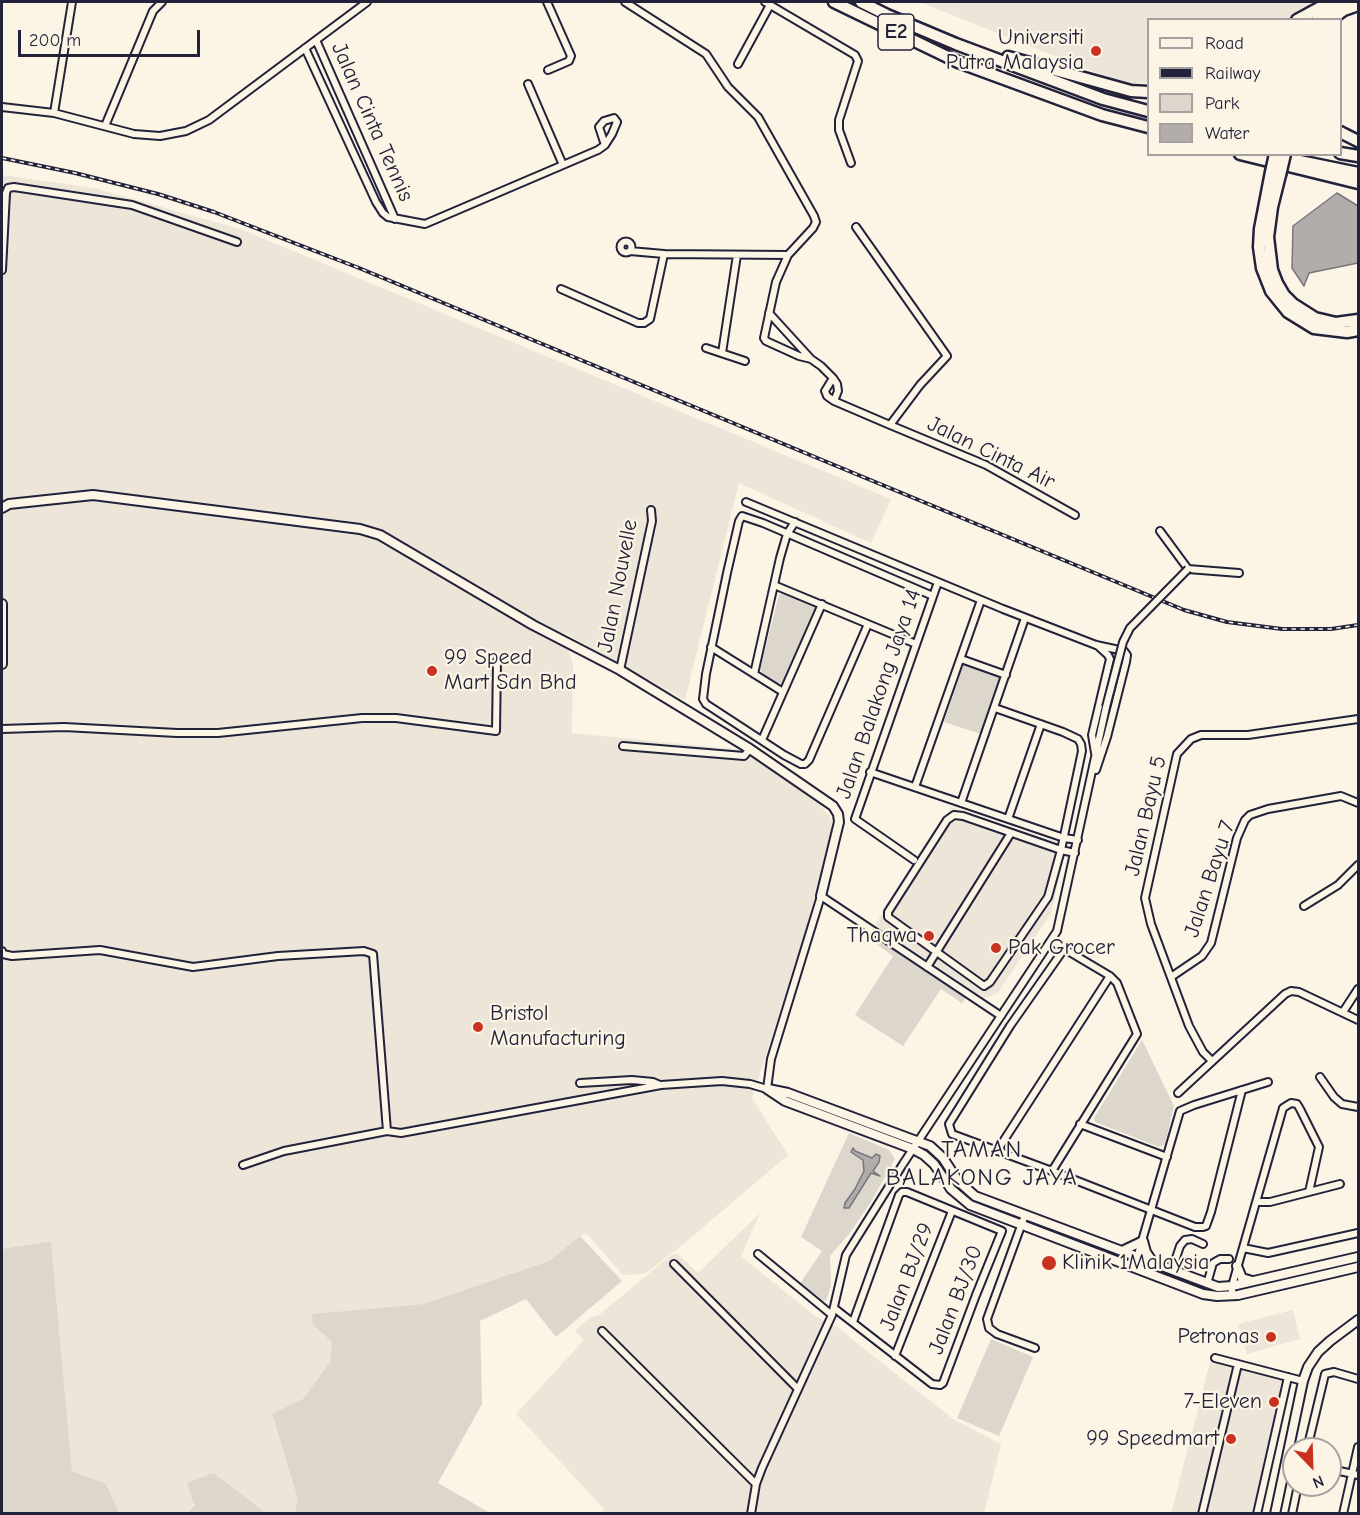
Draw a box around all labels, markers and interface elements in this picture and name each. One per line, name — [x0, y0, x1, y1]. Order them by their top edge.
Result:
road number: E2 — [878, 14, 914, 50]
scale bar — [21, 18, 202, 56]
legend — [1147, 18, 1342, 156]
place label: Universiti Putra Malaysia — [946, 25, 1084, 76]
text: 200 m — [29, 30, 81, 51]
text: Road — [1205, 33, 1244, 54]
street label: Jalan Cinta Tennis — [325, 38, 419, 206]
marker: Universiti Putra Malaysia — [1089, 44, 1103, 58]
text: Railway — [1205, 63, 1261, 84]
text: Park — [1205, 93, 1239, 114]
text: Water — [1205, 123, 1249, 144]
street label: Jalan Cinta Air — [923, 411, 1059, 495]
street label: Jalan Nouvelle — [592, 517, 644, 655]
street label: Jalan Balakong Jaya 14 — [831, 586, 927, 802]
place label: 99 Speed Mart Sdn Bhd — [444, 645, 577, 696]
marker: 99 Speed Mart Sdn Bhd — [425, 664, 439, 678]
street label: Jalan Bayu 5 — [1119, 753, 1173, 879]
street label: Jalan Bayu 7 — [1179, 817, 1241, 941]
place label: Thaqwa — [847, 923, 917, 949]
marker: Thaqwa — [922, 929, 936, 943]
place label: Pak Grocer — [1008, 935, 1115, 961]
marker: Pak Grocer — [989, 941, 1003, 955]
place label: Bristol Manufacturing — [490, 1001, 626, 1052]
marker: Bristol Manufacturing — [471, 1020, 485, 1034]
district label: TAMAN BALAKONG JAYA — [886, 1136, 1078, 1192]
street label: Jalan BJ/29 — [874, 1219, 940, 1335]
street label: Jalan BJ/30 — [923, 1242, 989, 1358]
place label: Klinik 1Malaysia — [1062, 1250, 1209, 1276]
marker: Klinik 1Malaysia — [1040, 1254, 1058, 1272]
place label: Petronas — [1178, 1324, 1259, 1350]
marker: Petronas — [1264, 1330, 1278, 1344]
place label: 7-Eleven — [1183, 1389, 1262, 1415]
marker: 7-Eleven — [1267, 1395, 1281, 1409]
place label: 99 Speedmart — [1086, 1426, 1219, 1452]
marker: 99 Speedmart — [1224, 1432, 1238, 1446]
north arrow — [1282, 1437, 1342, 1497]
text: N — [1310, 1471, 1327, 1492]

